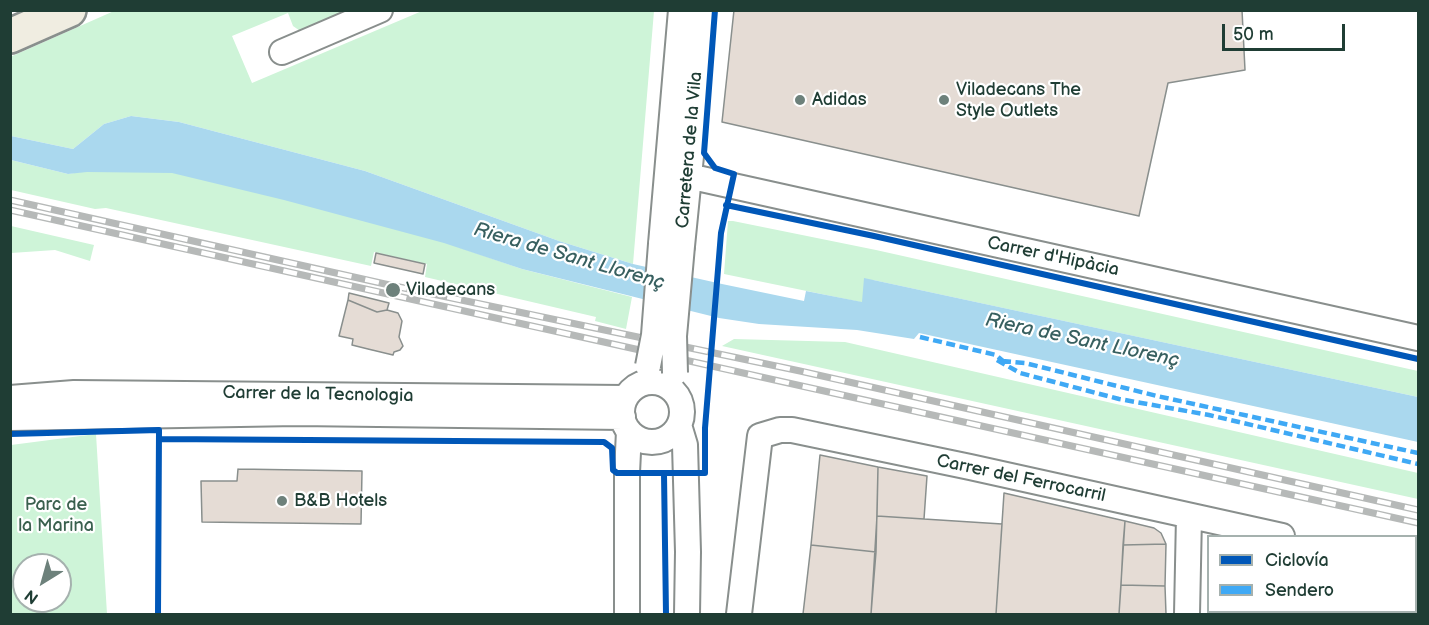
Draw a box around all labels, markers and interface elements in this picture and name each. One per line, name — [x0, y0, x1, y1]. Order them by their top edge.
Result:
scale bar — [1225, 12, 1348, 50]
text: 50 m — [1233, 24, 1274, 45]
street label: Carretera de la Vila — [672, 71, 708, 229]
place label: Viladecans The Style Outlets — [956, 79, 1081, 122]
place label: Adidas — [812, 89, 867, 111]
marker: Adidas — [793, 93, 807, 107]
marker: Viladecans The Style Outlets — [937, 93, 951, 107]
water label: Riera de Sant Llorenç — [471, 218, 667, 296]
street label: Carrer d'Hipàcia — [985, 233, 1121, 281]
place label: Viladecans — [406, 279, 495, 301]
marker: Viladecans — [384, 281, 402, 299]
water label: Riera de Sant Llorenç — [983, 309, 1181, 373]
street label: Carrer de la Tecnologia — [222, 383, 414, 407]
street label: Carrer del Ferrocarril — [935, 451, 1107, 507]
place label: B&B Hotels — [294, 490, 387, 512]
park label: Parc de la Marina — [18, 494, 94, 536]
marker: B&B Hotels — [275, 494, 289, 508]
legend — [1207, 535, 1417, 613]
text: Ciclovía — [1265, 550, 1329, 571]
north arrow — [12, 553, 72, 613]
text: Sendero — [1265, 580, 1334, 601]
text: N — [22, 585, 43, 607]

